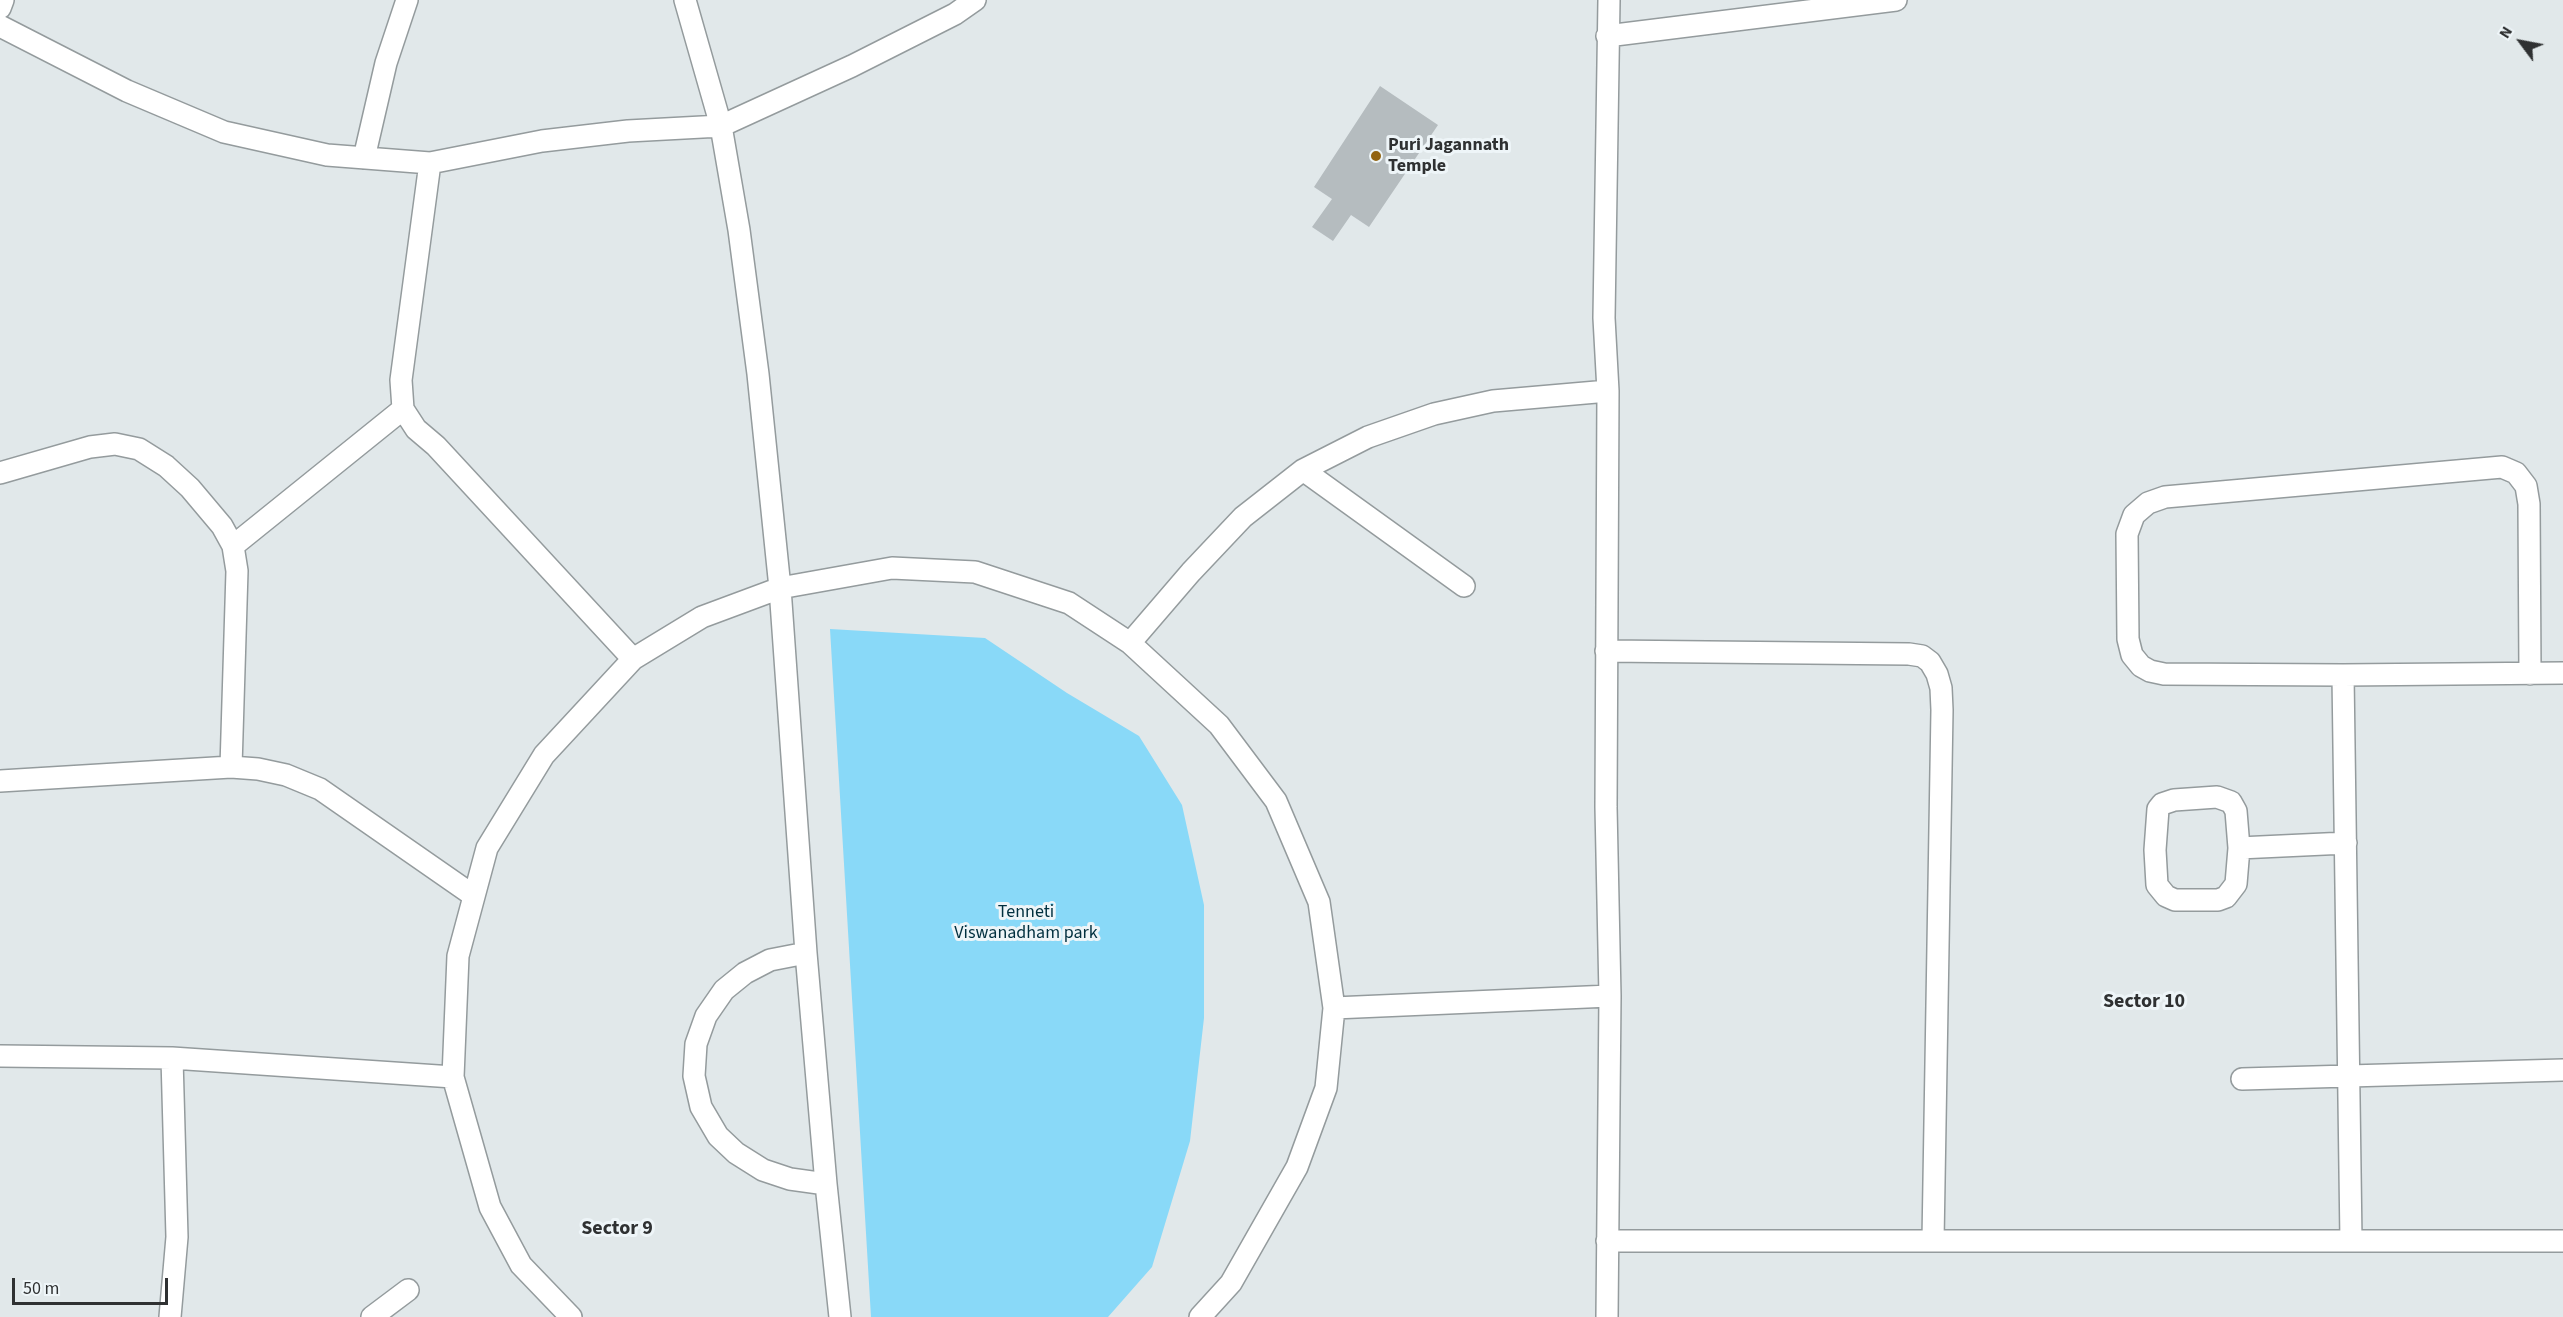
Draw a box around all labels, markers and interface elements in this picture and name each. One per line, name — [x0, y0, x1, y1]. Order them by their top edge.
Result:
north arrow — [2491, 12, 2551, 72]
text: N — [2494, 22, 2518, 43]
place label: Puri Jagannath Temple — [1388, 135, 1509, 178]
marker: Puri Jagannath Temple — [1369, 149, 1383, 163]
park label: Tenneti Viswanadham park — [954, 902, 1098, 944]
district label: Sector 10 — [2103, 991, 2185, 1015]
district label: Sector 9 — [581, 1218, 653, 1242]
scale bar — [15, 1266, 171, 1304]
text: 50 m — [23, 1276, 59, 1301]

